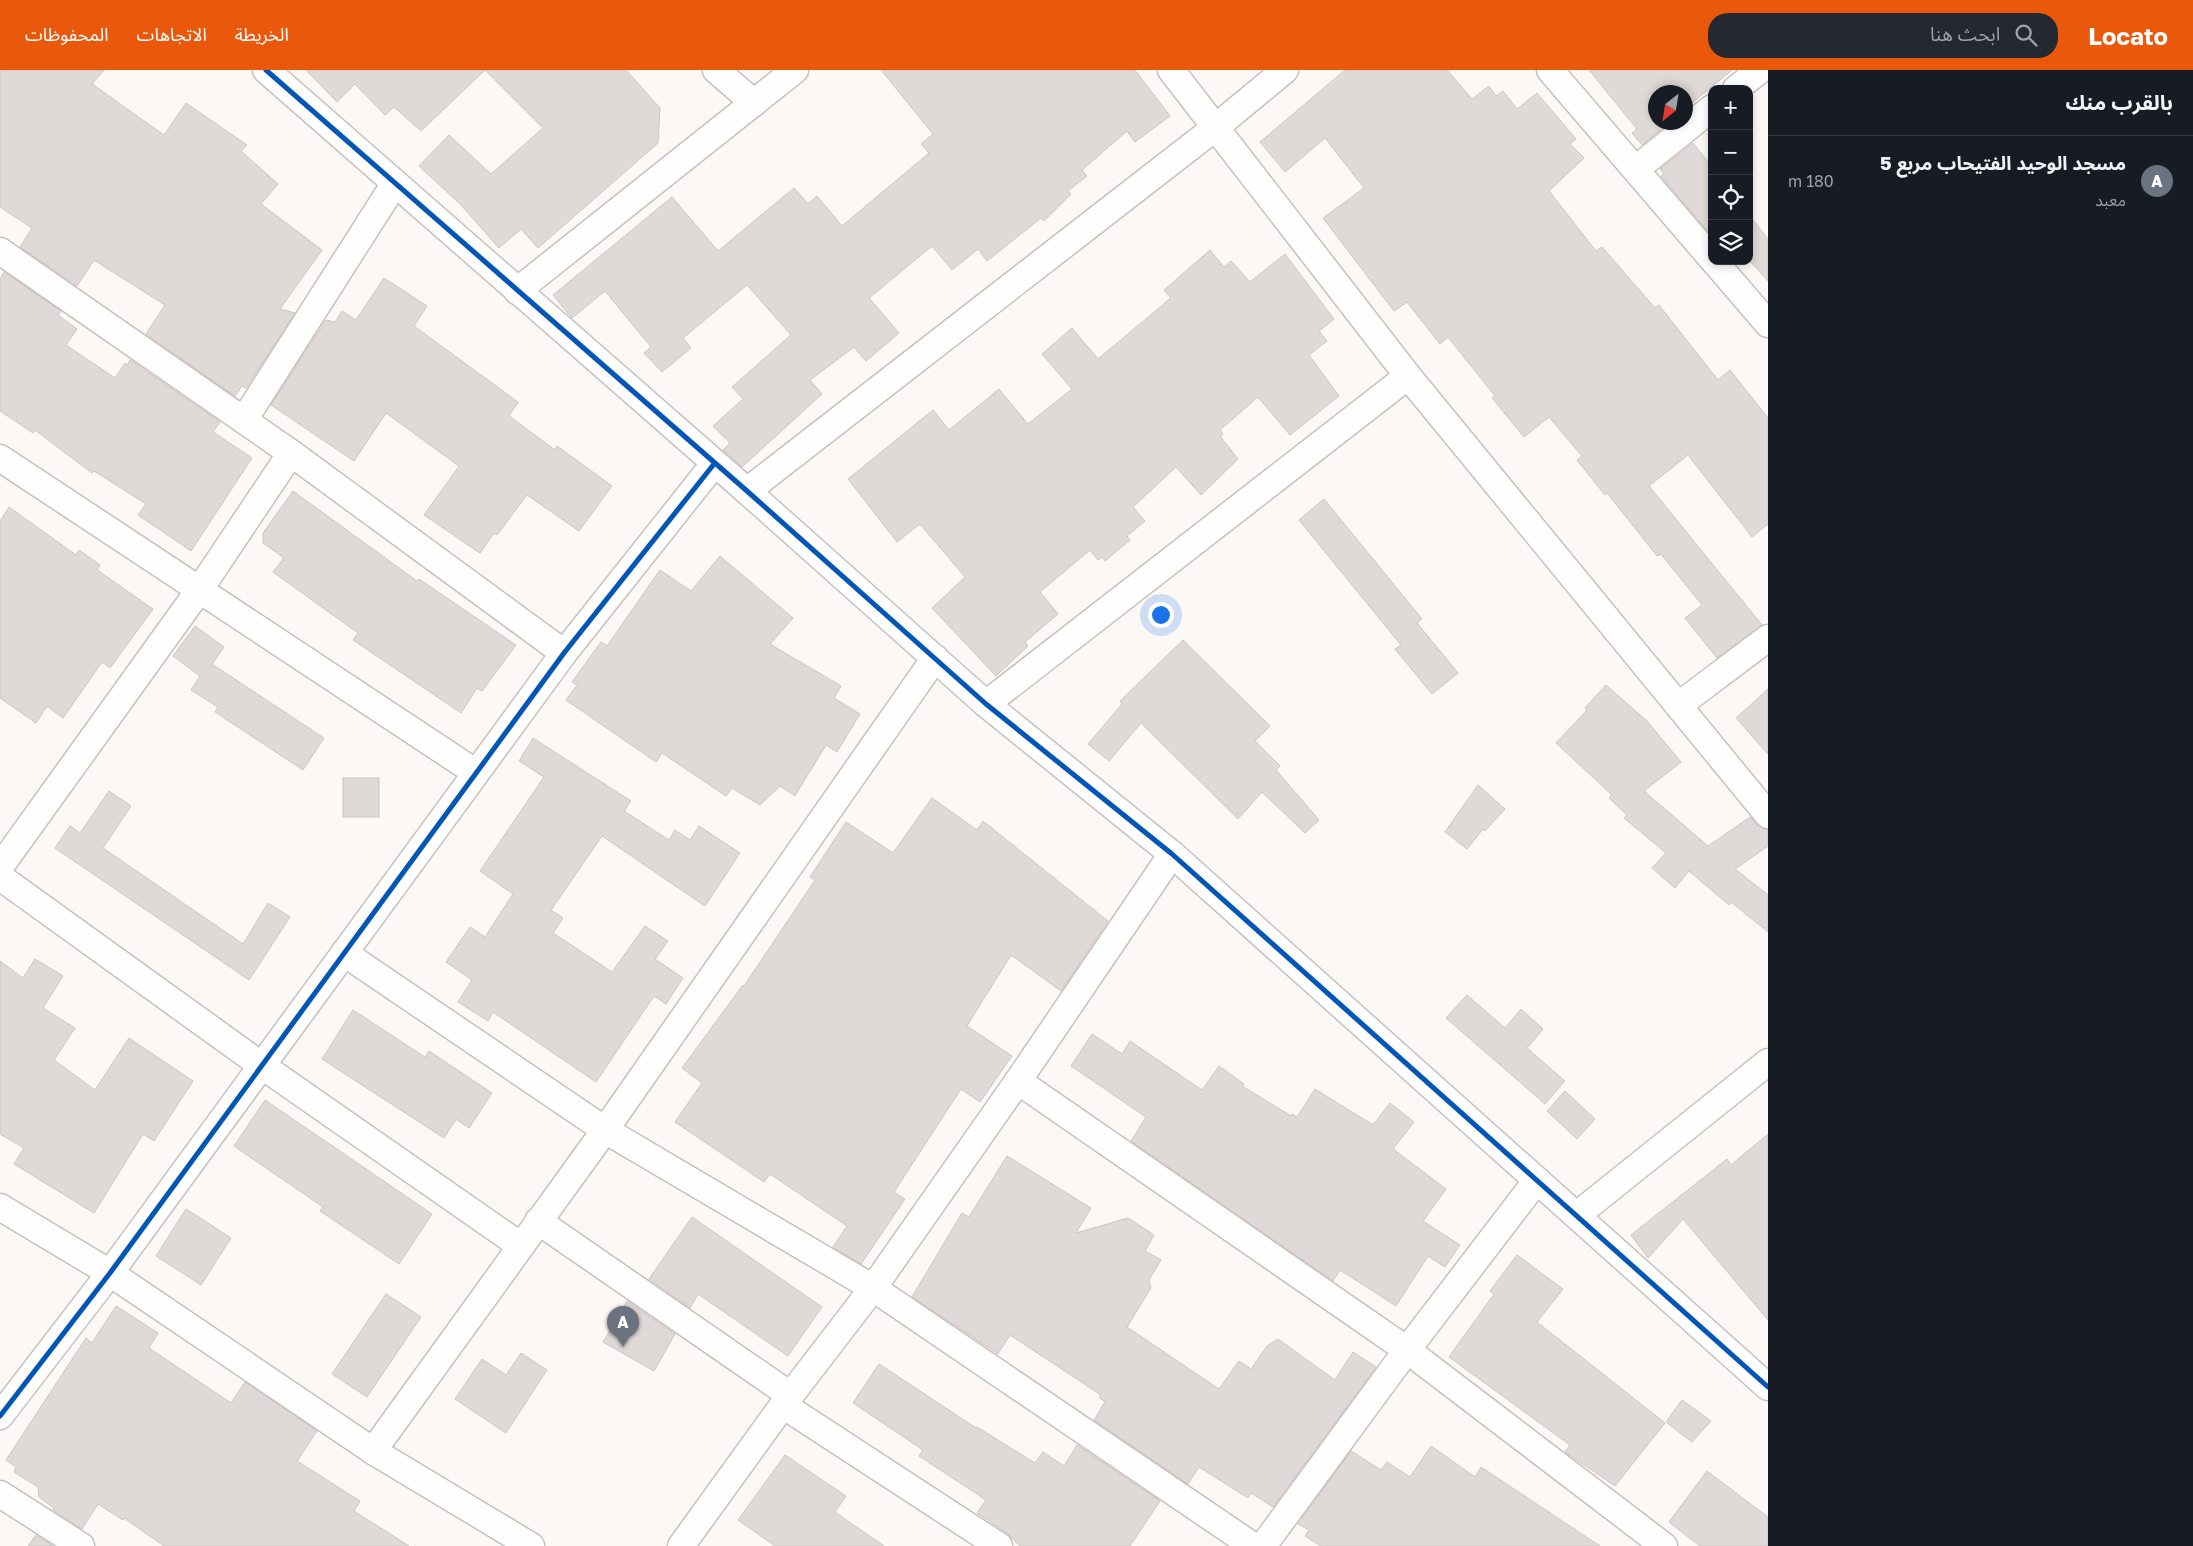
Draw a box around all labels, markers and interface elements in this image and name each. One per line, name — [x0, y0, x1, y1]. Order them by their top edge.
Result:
search box — [1708, 13, 2058, 58]
icon: search — [2012, 21, 2040, 49]
text: Locato — [2088, 21, 2168, 50]
text: ابحث هنا — [1930, 22, 2000, 45]
text: المحفوظات — [25, 23, 109, 45]
text: الاتجاهات — [137, 23, 207, 45]
text: الخريطة — [235, 23, 289, 45]
north arrow — [1648, 85, 1693, 130]
map controls — [1708, 85, 1753, 265]
button: + — [1708, 85, 1753, 130]
text: بالقرب منك — [2065, 89, 2173, 115]
button: − — [1708, 130, 1753, 175]
text: مسجد الوحيد الفتيحاب مربع 5 — [1880, 151, 2126, 174]
text: 180 m — [1788, 171, 1834, 191]
text: A — [2151, 171, 2163, 191]
button: locate — [1708, 175, 1753, 220]
text: معبد — [2095, 190, 2126, 210]
button: layers — [1708, 220, 1753, 265]
your location — [1148, 602, 1174, 628]
pin: A — [607, 1306, 639, 1347]

